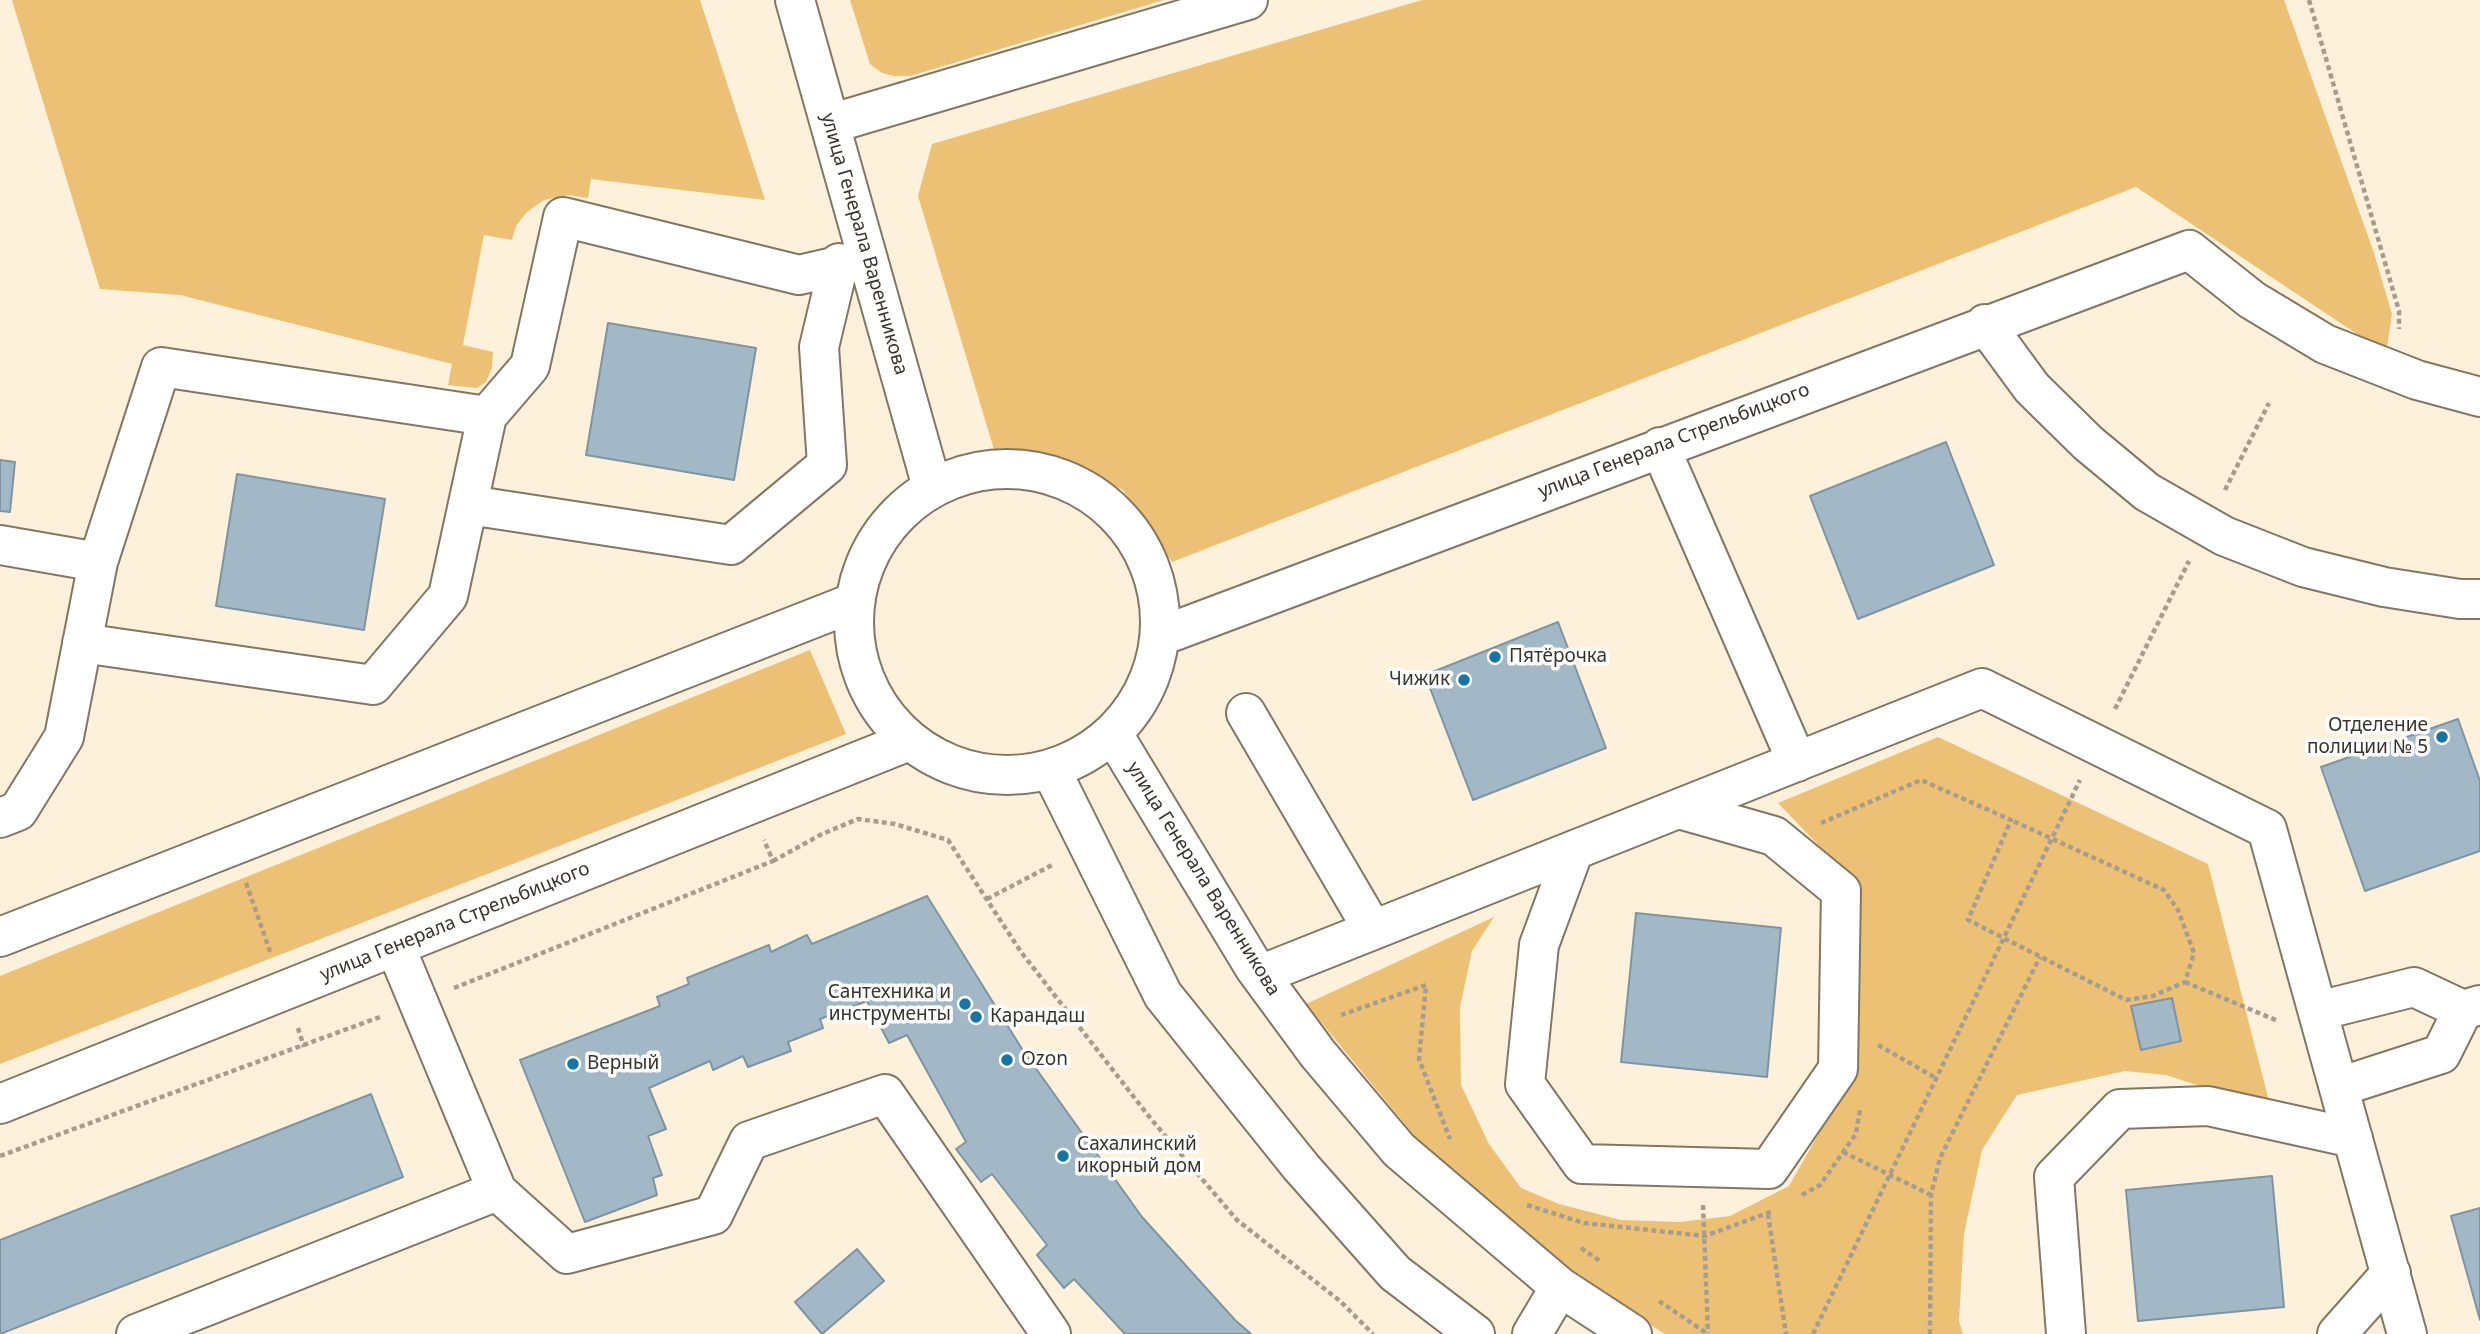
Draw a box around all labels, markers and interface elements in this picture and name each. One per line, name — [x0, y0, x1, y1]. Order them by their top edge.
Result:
street label: улица Генерала Варенникова — [816, 110, 912, 378]
street label: улица Генерала Стрельбицкого — [1535, 379, 1813, 503]
place label: Пятёрочка — [1509, 646, 1607, 668]
marker: Пятёрочка — [1487, 649, 1503, 665]
place label: Чижик — [1389, 669, 1450, 691]
marker: Чижик — [1456, 672, 1472, 688]
place label: Отделение полиции № 5 — [2307, 715, 2428, 759]
marker: Отделение полиции № 5 — [2434, 729, 2450, 745]
street label: улица Генерала Варенникова — [1121, 758, 1285, 1000]
street label: улица Генерала Стрельбицкого — [317, 857, 593, 987]
place label: Сантехника и инструменты — [828, 982, 951, 1026]
marker: Сантехника и инструменты — [957, 996, 973, 1012]
place label: Карандаш — [990, 1006, 1085, 1028]
marker: Карандаш — [968, 1009, 984, 1025]
place label: Ozon — [1021, 1049, 1068, 1071]
marker: Ozon — [999, 1052, 1015, 1068]
place label: Верный — [587, 1053, 659, 1075]
marker: Верный — [565, 1056, 581, 1072]
place label: Сахалинский икорный дом — [1077, 1134, 1202, 1178]
marker: Сахалинский икорный дом — [1055, 1148, 1071, 1164]

